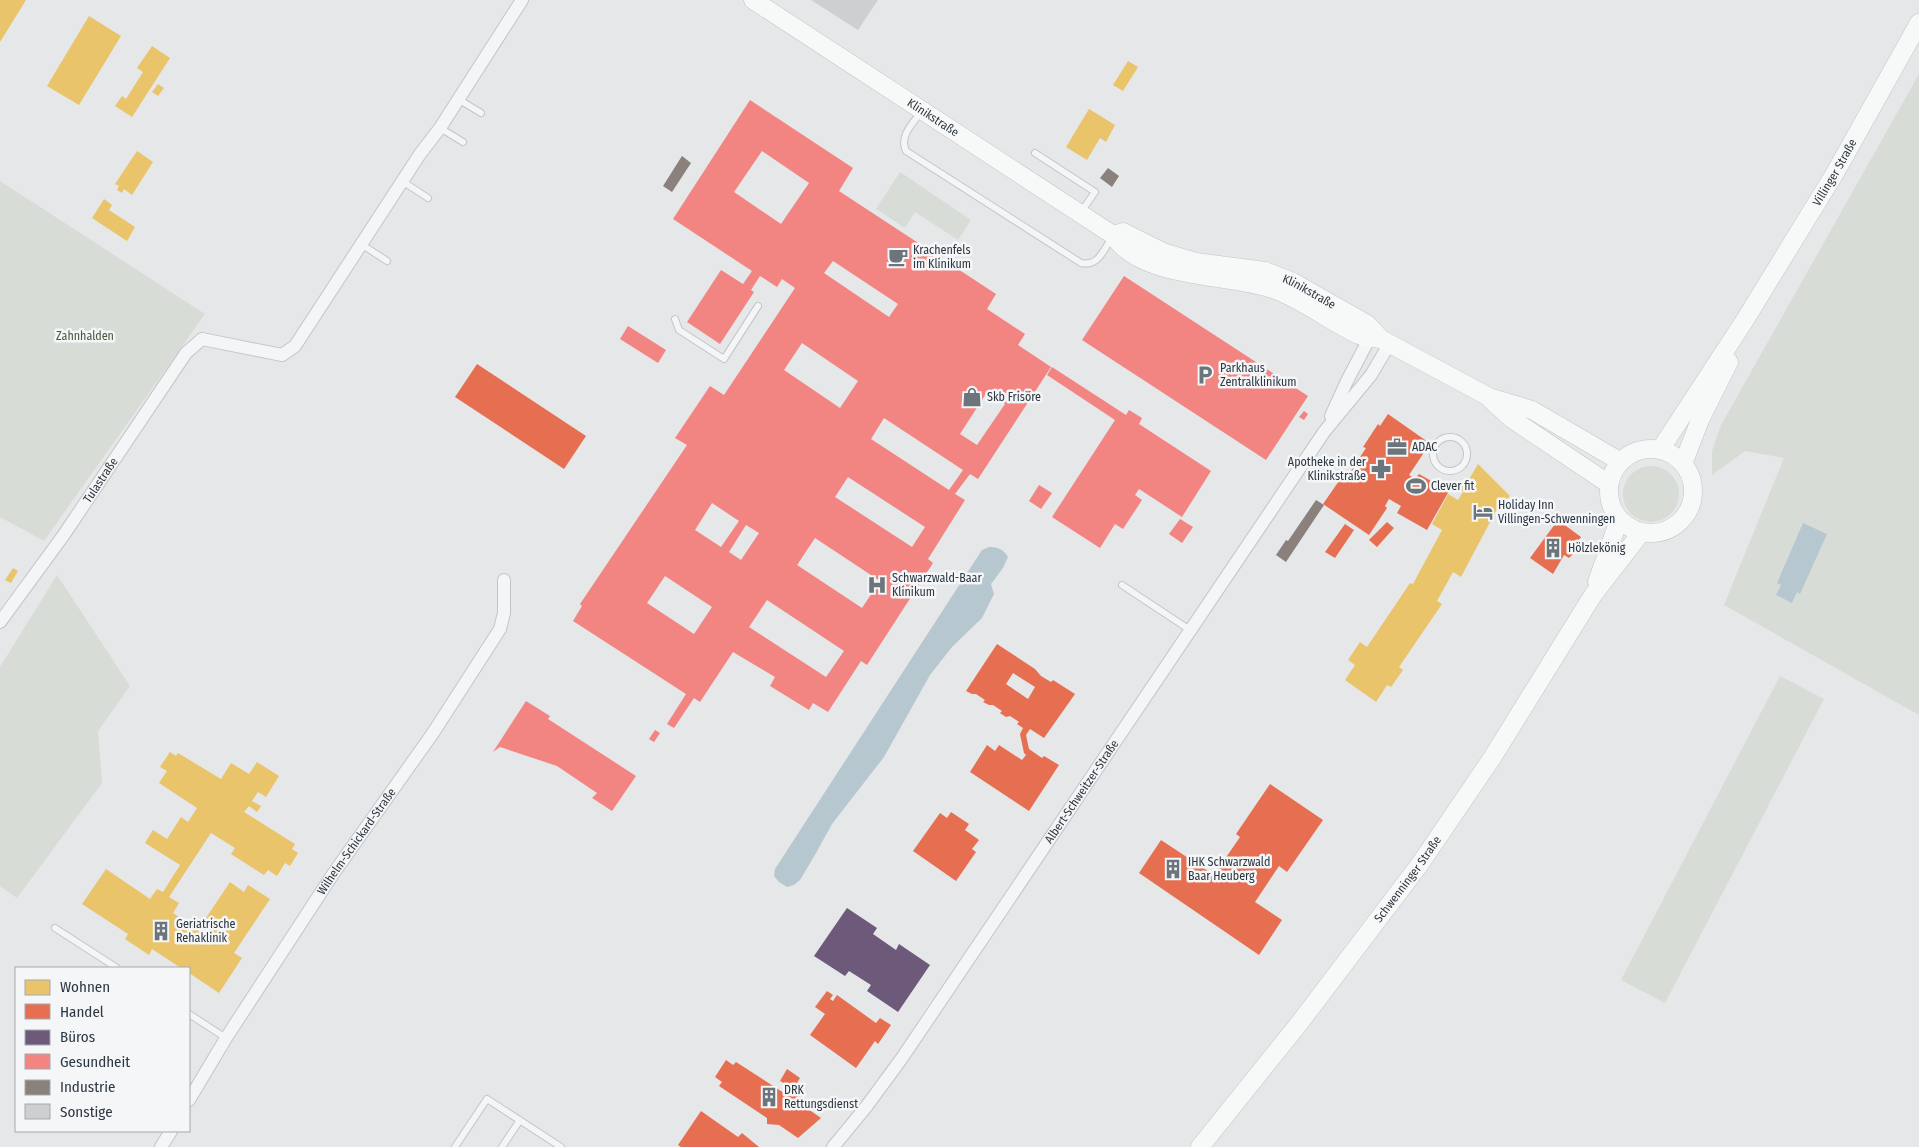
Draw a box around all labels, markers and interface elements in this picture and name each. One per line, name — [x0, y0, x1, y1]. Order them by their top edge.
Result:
street label: Klinikstraße — [905, 96, 961, 139]
street label: Villinger Straße — [1810, 136, 1860, 208]
place label: Krachenfels im Klinikum — [913, 243, 971, 271]
cafe icon: Krachenfels im Klinikum — [887, 246, 909, 268]
street label: Klinikstraße — [1281, 272, 1338, 312]
park label: Zahnhalden — [56, 329, 114, 343]
place label: Parkhaus Zentralklinikum — [1220, 361, 1296, 389]
parking icon: Parkhaus Zentralklinikum — [1194, 364, 1216, 386]
shop icon: Skb Frisöre — [961, 386, 983, 408]
place label: Skb Frisöre — [987, 390, 1041, 404]
office icon: ADAC — [1386, 436, 1408, 458]
place label: ADAC — [1412, 440, 1437, 454]
street label: Tulastraße — [80, 455, 121, 505]
place label: Apotheke in der Klinikstraße — [1288, 455, 1367, 483]
pharmacy icon: Apotheke in der Klinikstraße — [1370, 458, 1392, 480]
sports icon: Clever fit — [1405, 475, 1427, 497]
place label: Clever fit — [1431, 479, 1474, 493]
place label: Holiday Inn Villingen-Schwenningen — [1498, 498, 1615, 526]
hotel icon: Holiday Inn Villingen-Schwenningen — [1472, 501, 1494, 523]
building icon: Hölzlekönig — [1542, 537, 1564, 559]
place label: Hölzlekönig — [1568, 541, 1626, 555]
place label: Schwarzwald-Baar Klinikum — [892, 571, 983, 599]
hospital icon: Schwarzwald-Baar Klinikum — [866, 574, 888, 596]
street label: Albert-Schweitzer-Straße — [1042, 737, 1122, 846]
street label: Wilhelm-Schickard-Straße — [314, 786, 399, 898]
street label: Schwenninger Straße — [1371, 833, 1444, 925]
place label: IHK Schwarzwald Baar Heuberg — [1188, 855, 1270, 883]
building icon: IHK Schwarzwald Baar Heuberg — [1162, 858, 1184, 880]
place label: Geriatrische Rehaklinik — [176, 917, 236, 945]
building icon: Geriatrische Rehaklinik — [150, 920, 172, 942]
legend — [15, 967, 190, 1132]
text: Wohnen — [60, 978, 110, 996]
text: Handel — [60, 1003, 104, 1021]
text: Büros — [60, 1028, 95, 1046]
text: Gesundheit — [60, 1053, 130, 1071]
text: Industrie — [60, 1078, 115, 1096]
place label: DRK Rettungsdienst — [784, 1083, 858, 1111]
building icon: DRK Rettungsdienst — [758, 1086, 780, 1108]
text: Sonstige — [60, 1103, 113, 1121]

